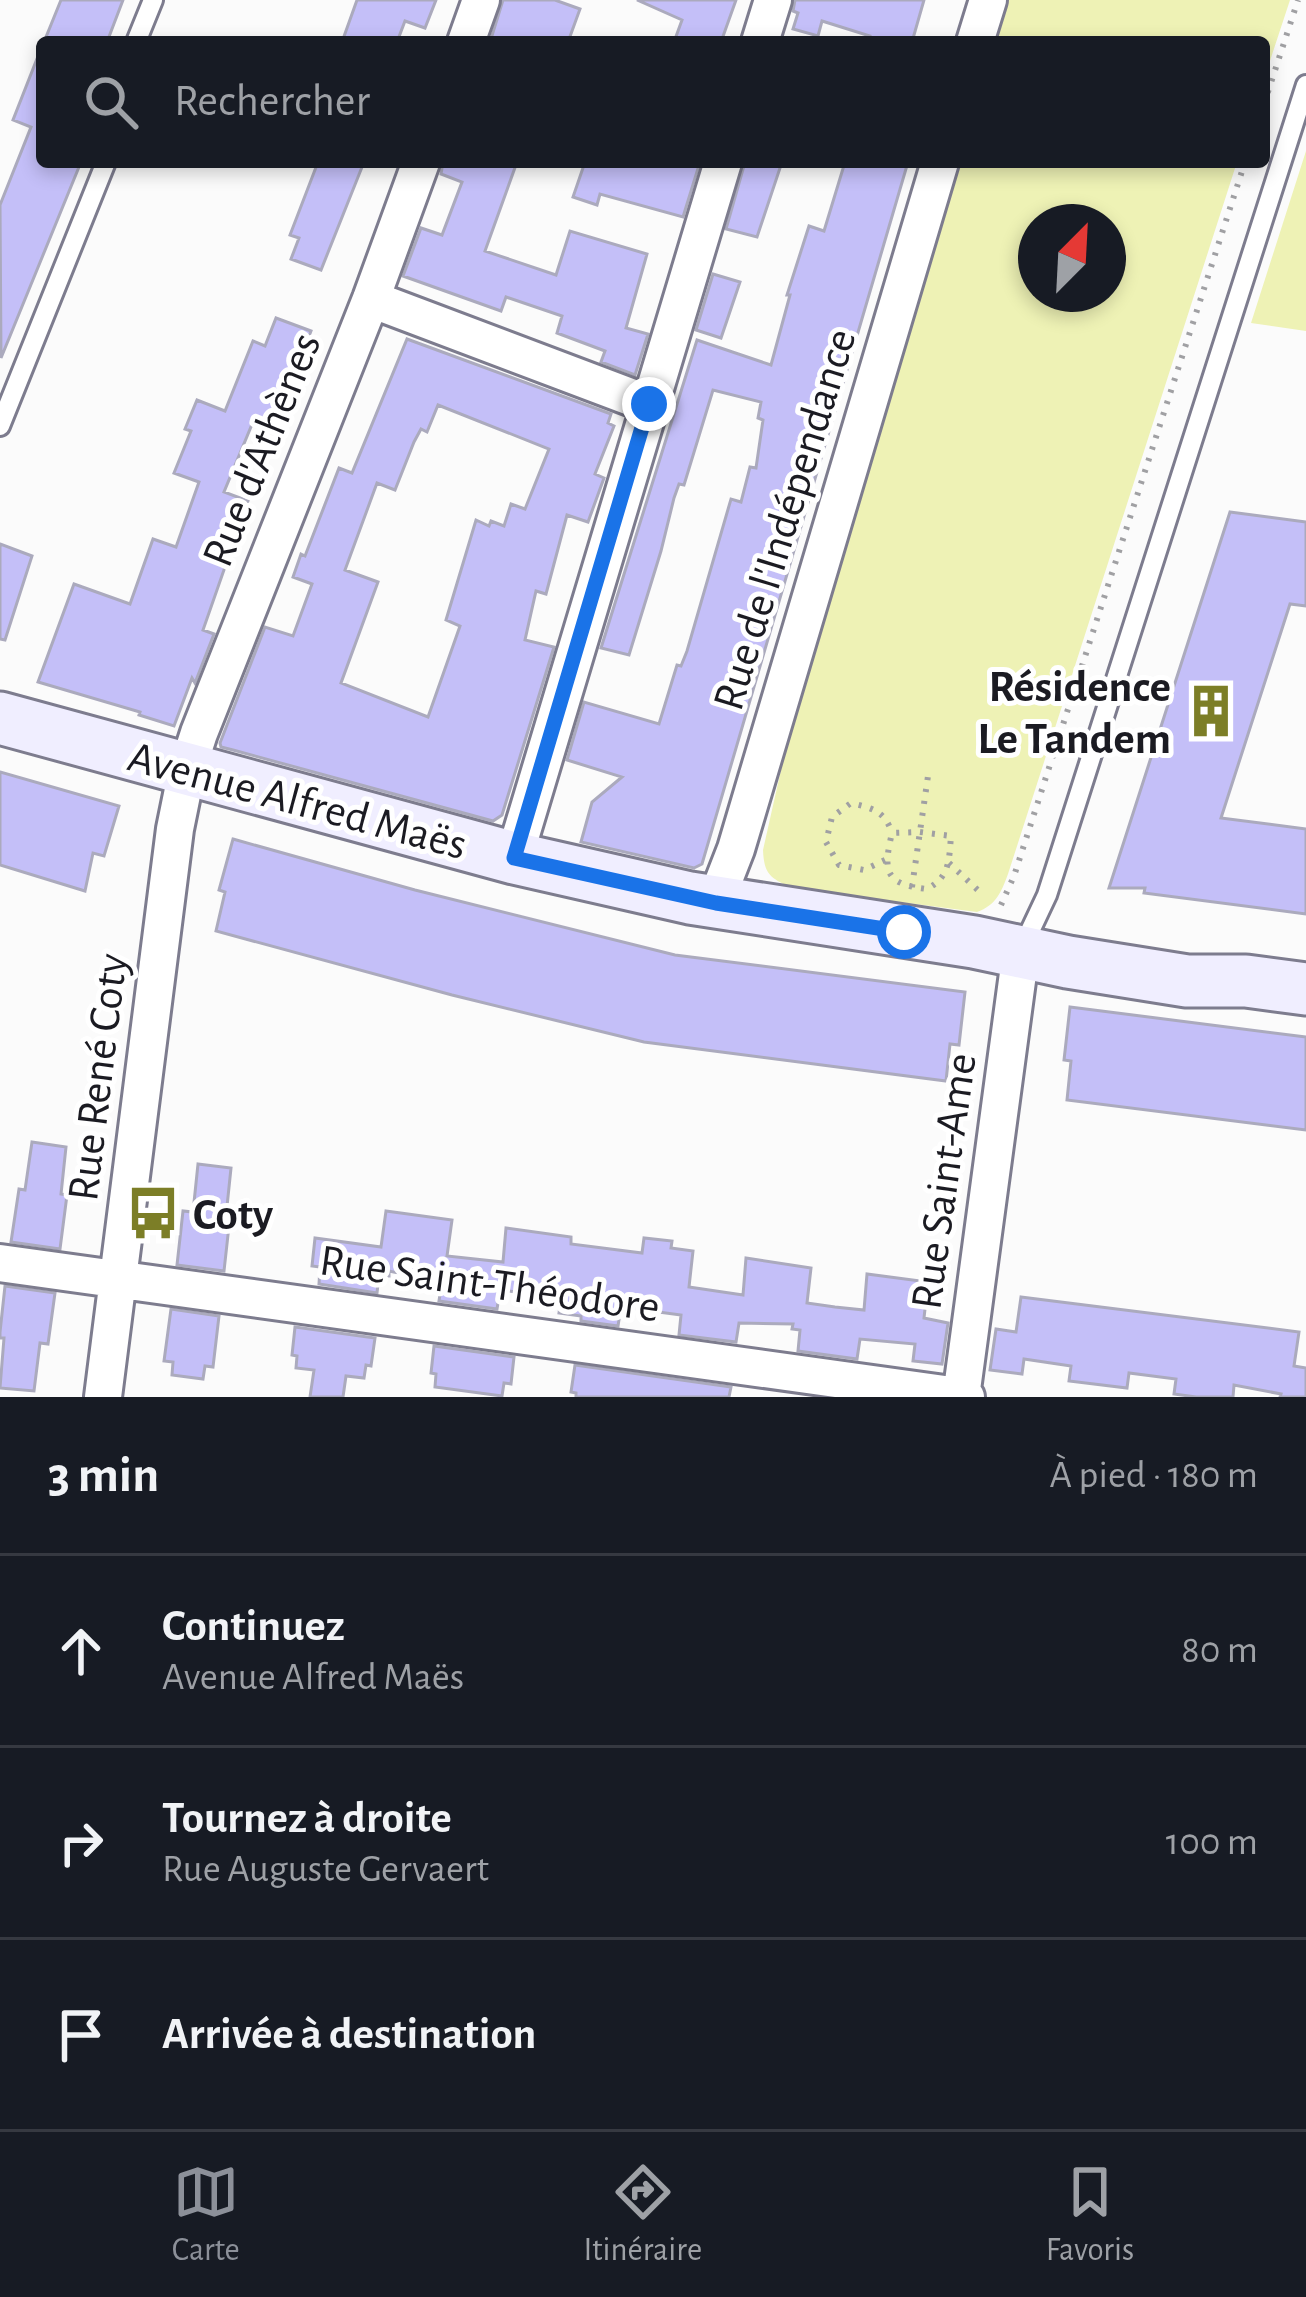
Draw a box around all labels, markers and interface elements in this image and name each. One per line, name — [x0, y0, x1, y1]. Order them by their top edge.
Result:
search box — [36, 36, 1270, 168]
icon: search — [78, 69, 144, 135]
text: Rechercher — [174, 79, 370, 124]
north arrow — [1018, 204, 1126, 312]
street label: Rue de l'Indépendance — [706, 324, 865, 716]
street label: Rue d'Athènes — [195, 327, 330, 573]
route end — [622, 377, 676, 431]
place label: Résidence Le Tandem — [978, 665, 1171, 762]
building icon: Résidence Le Tandem — [1182, 682, 1240, 740]
street label: Avenue Alfred Maës — [123, 735, 472, 868]
route start — [877, 905, 931, 959]
street label: Rue René Coty — [61, 951, 136, 1204]
street label: Rue Saint-Ame — [904, 1050, 985, 1312]
bus stop icon: Coty — [124, 1184, 182, 1242]
place label: Coty — [193, 1193, 274, 1238]
street label: Rue Saint-Théodore — [317, 1238, 663, 1331]
text: 3 min — [48, 1450, 159, 1501]
text: À pied · 180 m — [1050, 1456, 1258, 1495]
text: Continuez — [162, 1604, 345, 1649]
icon: ahead — [48, 1618, 114, 1684]
text: 80 m — [1181, 1631, 1258, 1670]
text: Avenue Alfred Maës — [162, 1658, 464, 1697]
text: Tournez à droite — [162, 1796, 452, 1841]
icon: right — [48, 1810, 114, 1876]
text: 100 m — [1166, 1823, 1258, 1862]
text: Rue Auguste Gervaert — [162, 1850, 489, 1889]
icon: arrive — [48, 2002, 114, 2068]
text: Arrivée à destination — [162, 2012, 536, 2057]
tab: Carte — [172, 2159, 240, 2271]
tab: Itinéraire — [583, 2159, 702, 2271]
tab: Favoris — [1046, 2159, 1134, 2271]

